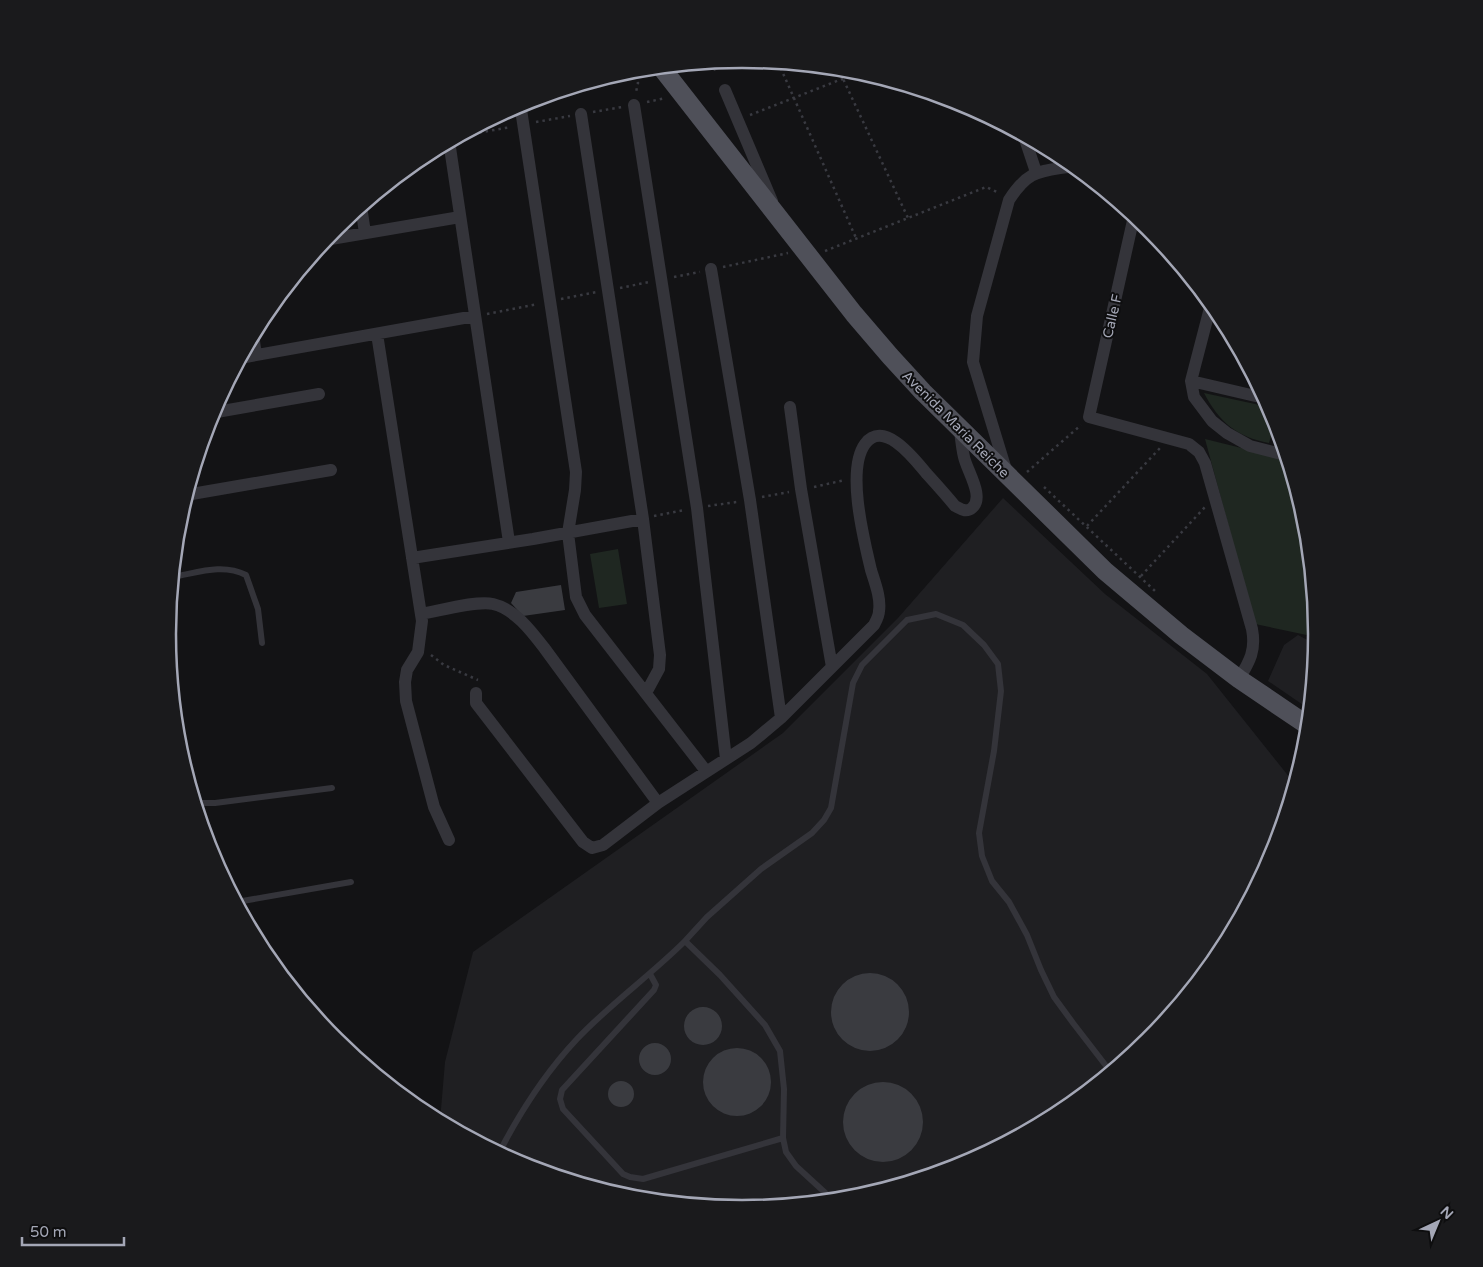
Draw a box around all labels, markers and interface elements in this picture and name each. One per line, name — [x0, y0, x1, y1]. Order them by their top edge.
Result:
street label: Calle F — [1099, 292, 1126, 340]
street label: Avenida María Reiche — [899, 367, 1013, 482]
north arrow — [1413, 1197, 1463, 1247]
text: N — [1437, 1203, 1457, 1223]
scale bar — [22, 1214, 125, 1246]
text: 50 m — [30, 1223, 67, 1241]

